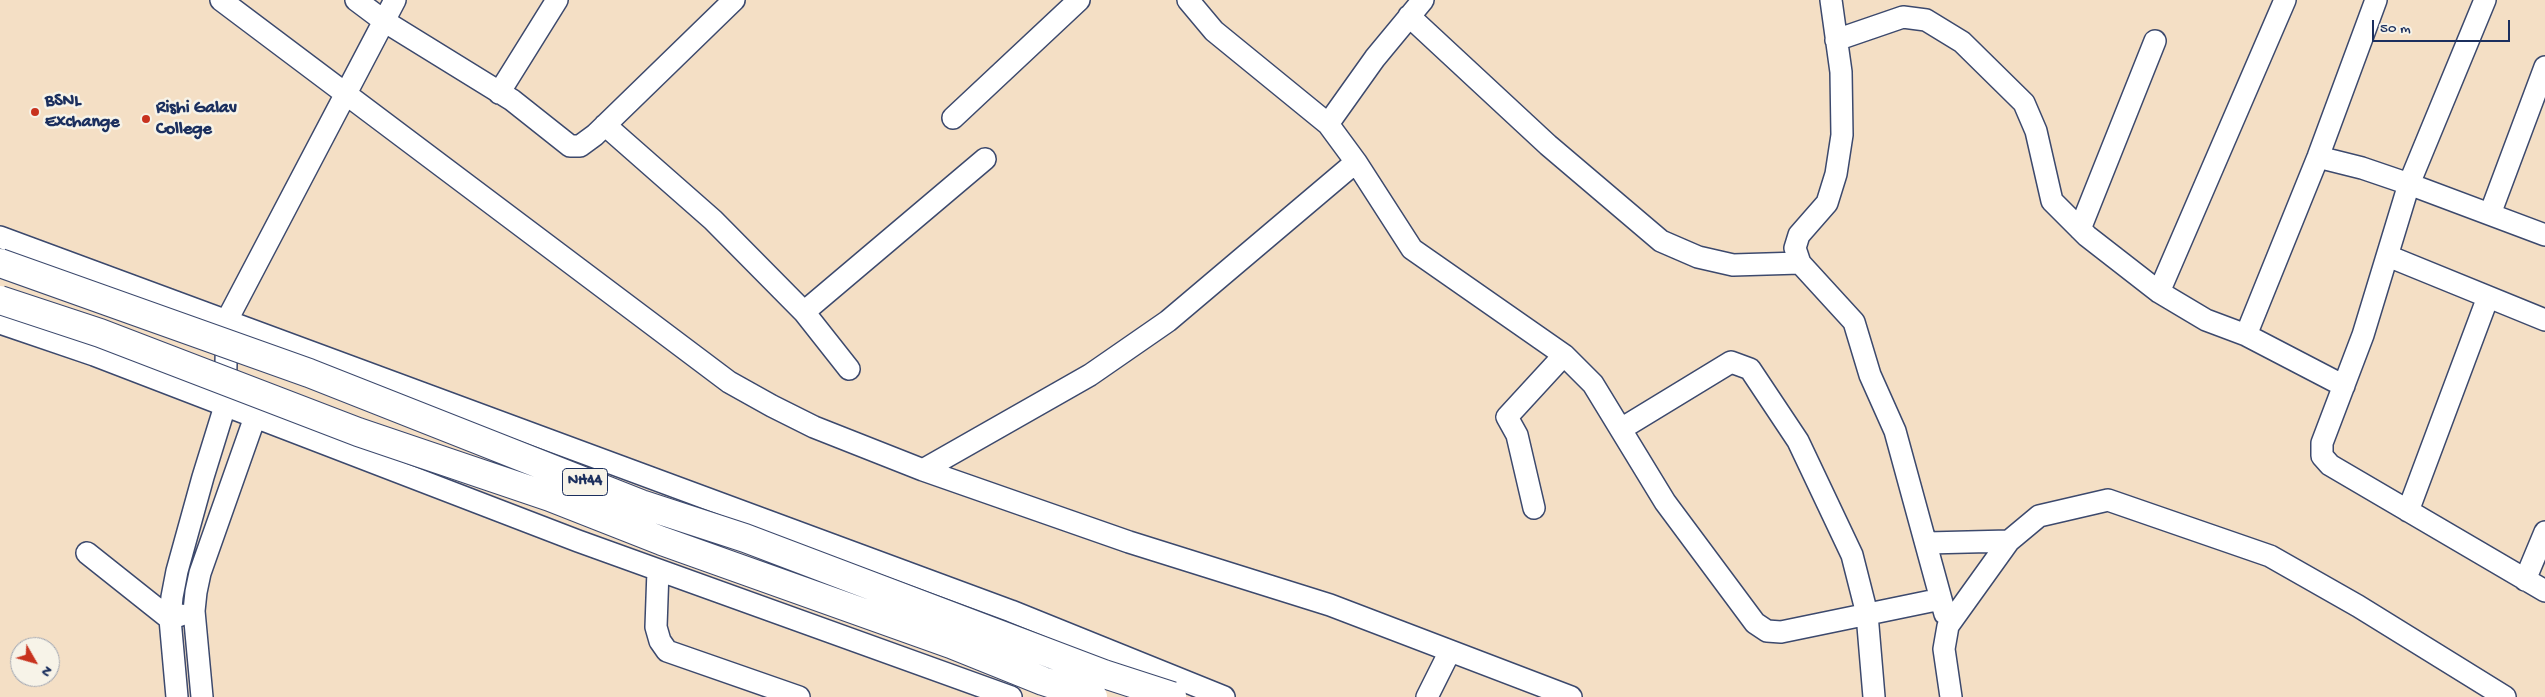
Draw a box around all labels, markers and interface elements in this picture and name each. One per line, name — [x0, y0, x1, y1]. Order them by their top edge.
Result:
scale bar — [2375, 10, 2512, 42]
text: 50 m — [2380, 20, 2411, 38]
place label: BSNL Exchange — [45, 91, 120, 134]
place label: Rishi Galav College — [156, 98, 237, 140]
marker: BSNL Exchange — [29, 106, 41, 118]
marker: Rishi Galav College — [140, 113, 152, 125]
road number: NH44 — [562, 468, 608, 496]
north arrow — [10, 637, 60, 687]
text: N — [37, 662, 56, 680]

